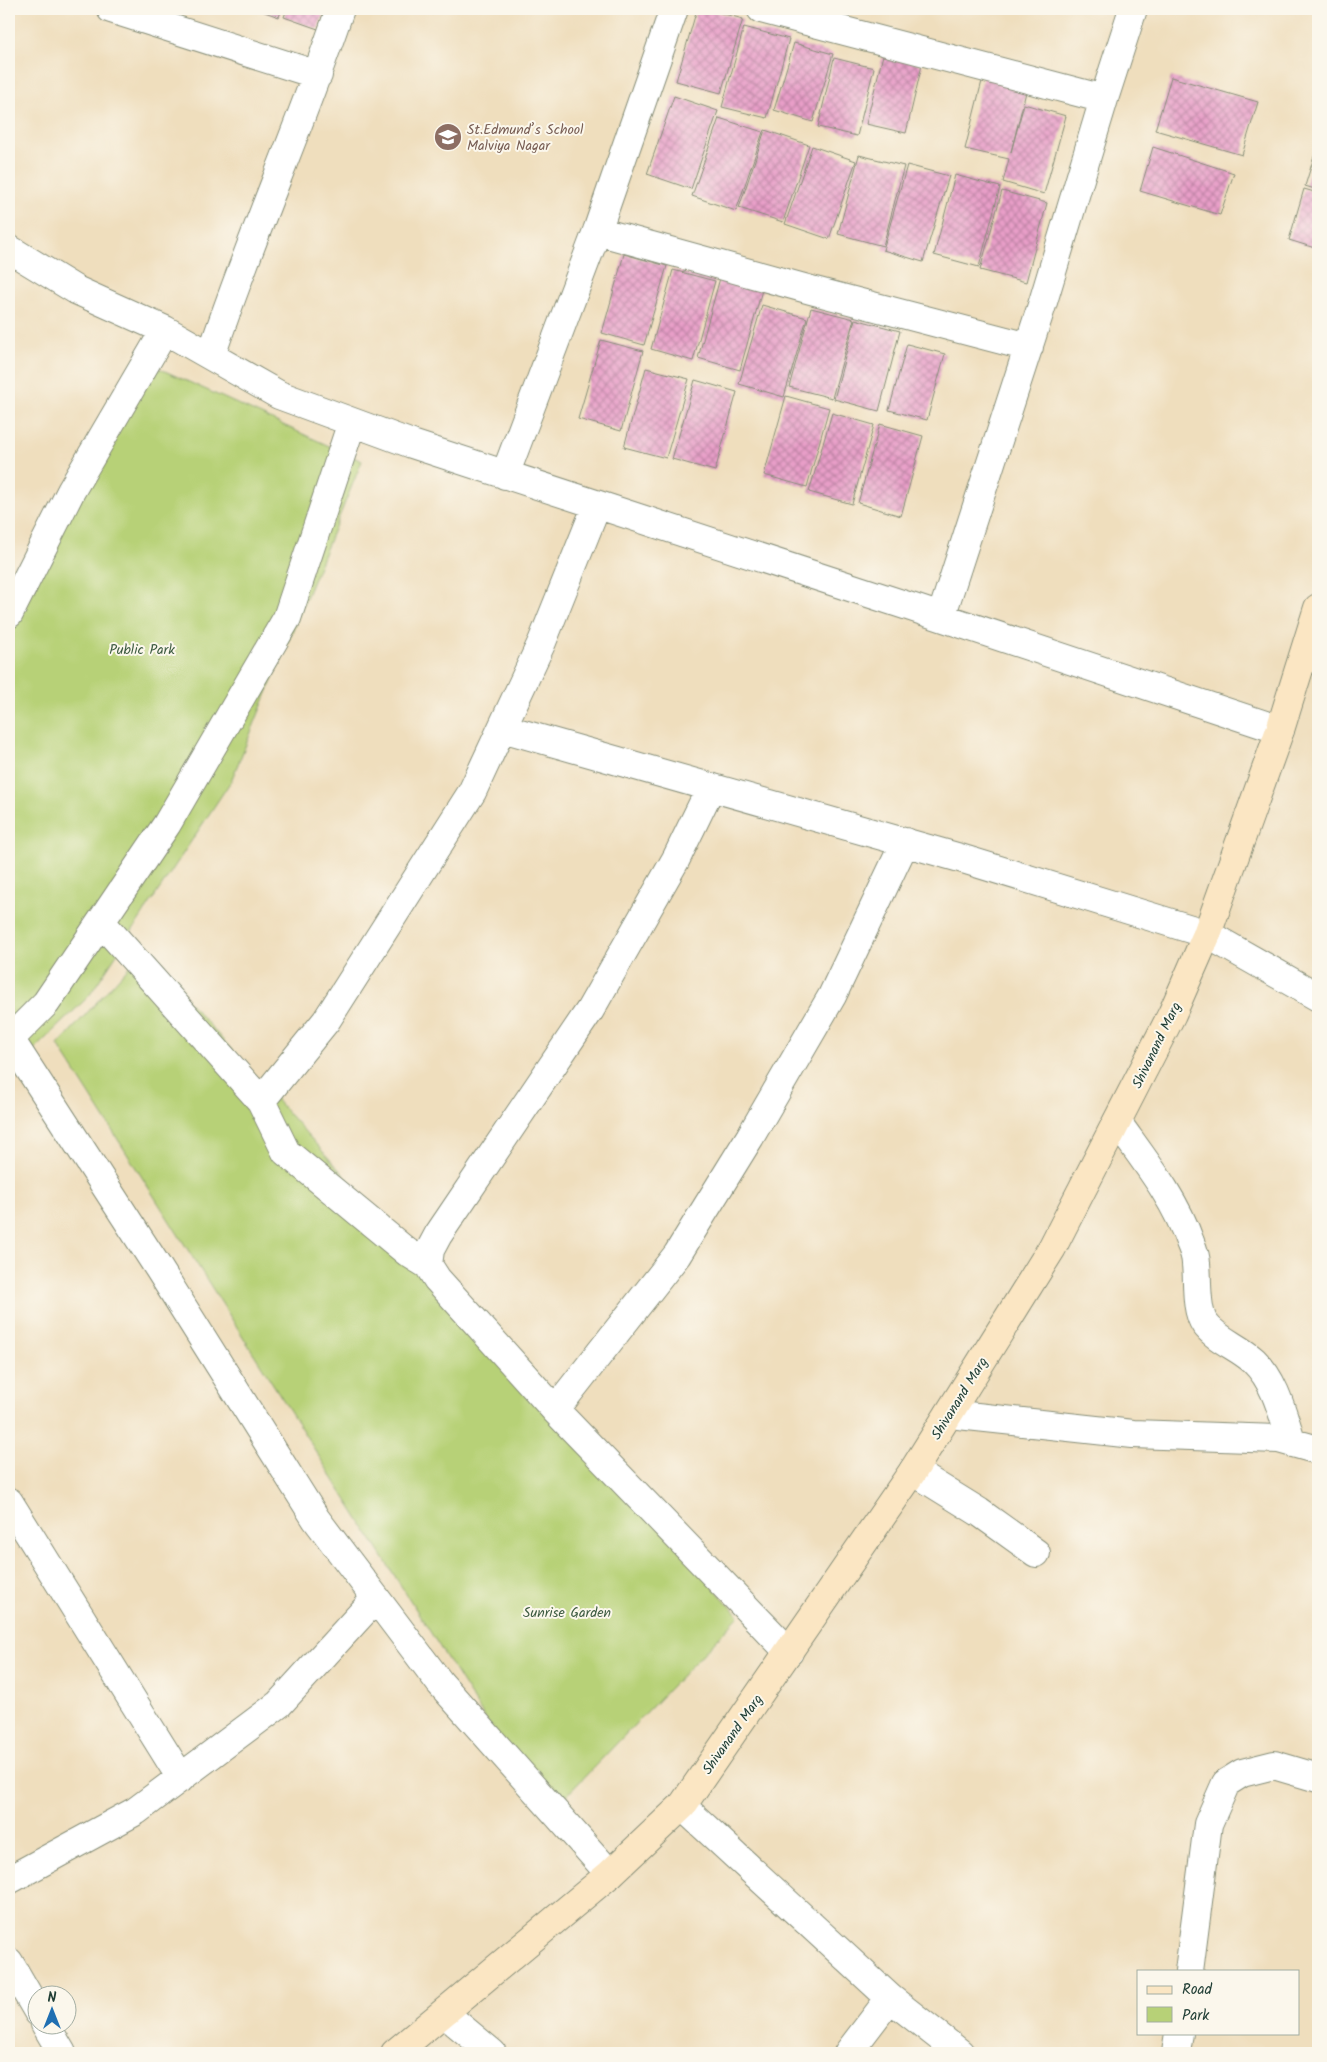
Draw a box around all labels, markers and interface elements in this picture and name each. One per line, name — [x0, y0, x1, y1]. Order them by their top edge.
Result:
place label: St.Edmund’s School Malviya Nagar — [467, 119, 584, 157]
school or university icon: St.Edmund’s School Malviya Nagar — [433, 122, 463, 152]
park label: Public Park — [109, 639, 175, 661]
street label: Shivanand Marg — [1126, 998, 1187, 1092]
street label: Shivanand Marg — [926, 1353, 994, 1444]
park label: Sunrise Garden — [523, 1602, 611, 1624]
street label: Shivanand Marg — [697, 1690, 769, 1779]
legend — [1137, 1970, 1300, 2034]
text: Road — [1182, 1978, 1213, 2002]
north arrow — [28, 1984, 78, 2034]
text: N — [48, 1987, 57, 2009]
text: Park — [1182, 2004, 1210, 2028]

